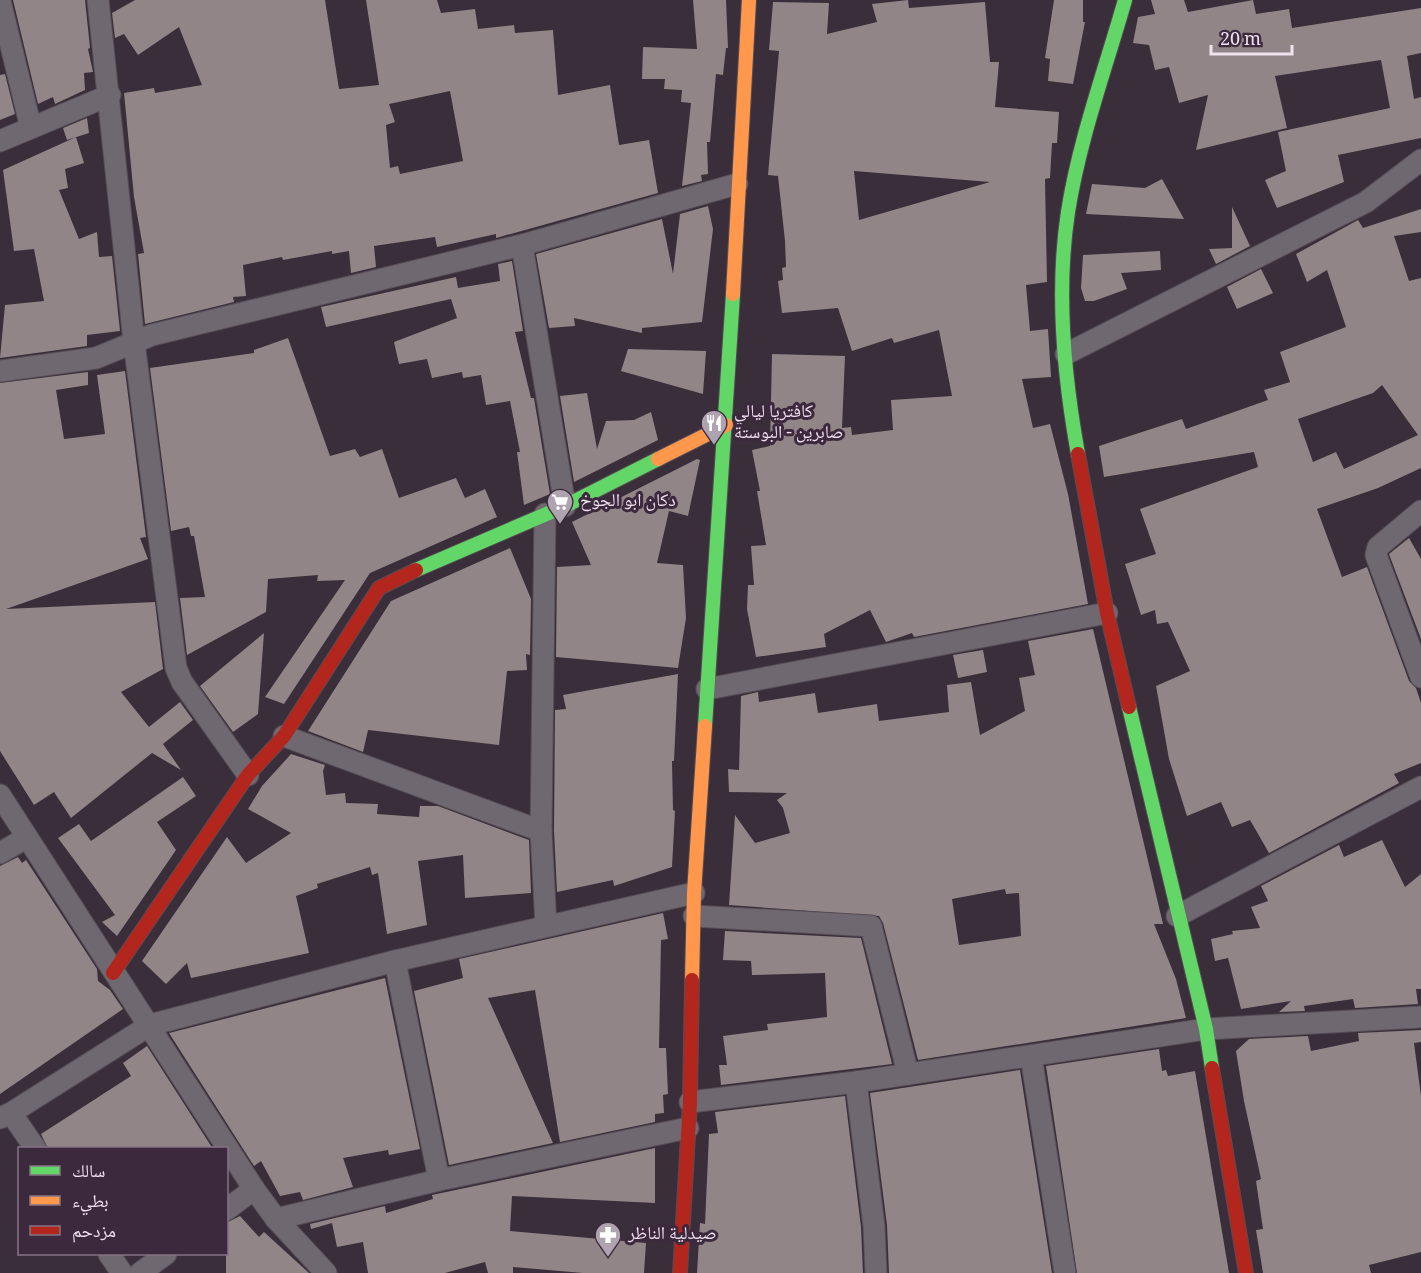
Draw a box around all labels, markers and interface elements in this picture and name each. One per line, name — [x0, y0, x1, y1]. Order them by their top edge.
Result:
scale bar — [1211, 18, 1292, 56]
text: 20 m — [1220, 26, 1261, 56]
place label: كافتريا ليالي صابرين - البوستة — [734, 398, 843, 449]
restaurant icon: كافتريا ليالي صابرين - البوستة — [699, 408, 729, 446]
supermarket icon: دكان ابو الجوخ — [545, 487, 575, 525]
place label: دكان ابو الجوخ — [580, 487, 676, 517]
legend — [18, 1147, 228, 1255]
text: سالك — [72, 1158, 105, 1188]
text: بطيء — [72, 1188, 109, 1218]
text: مزدحم — [72, 1218, 116, 1248]
pharmacy icon: صيدلية الناظر — [593, 1220, 623, 1258]
place label: صيدلية الناظر — [627, 1220, 717, 1250]

